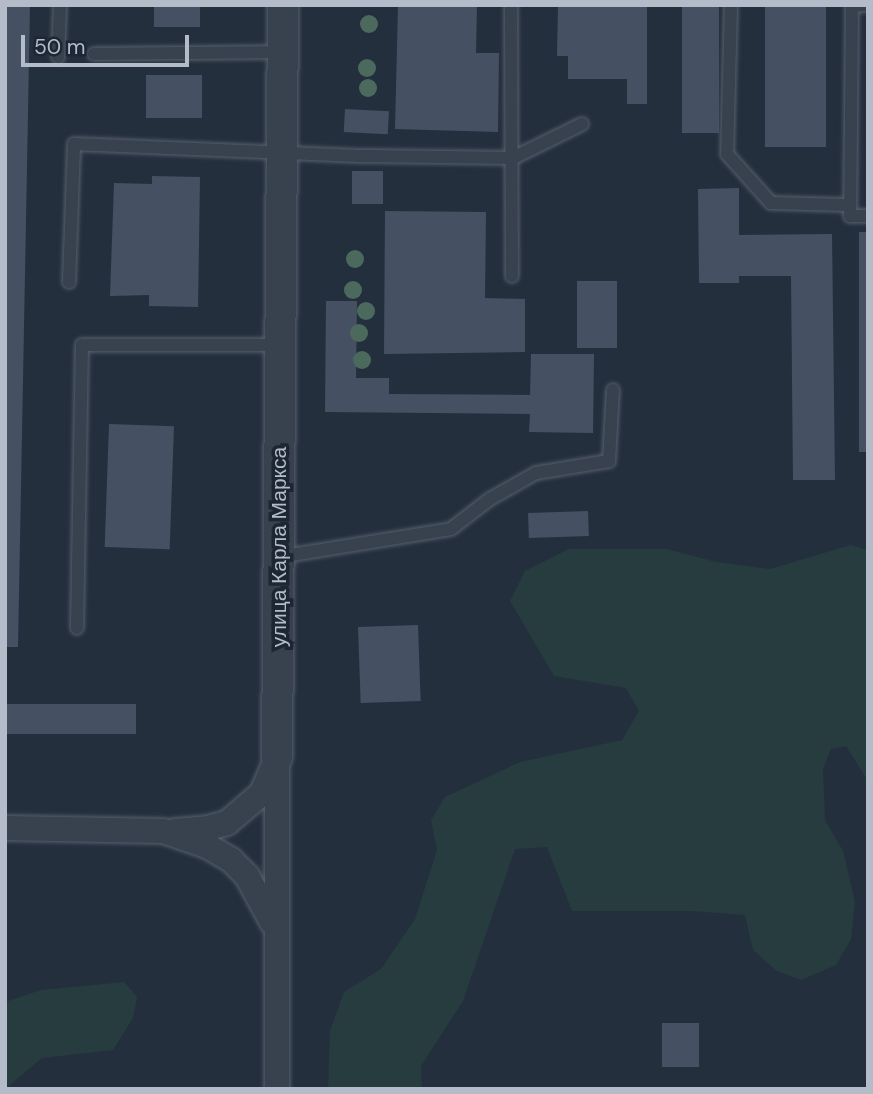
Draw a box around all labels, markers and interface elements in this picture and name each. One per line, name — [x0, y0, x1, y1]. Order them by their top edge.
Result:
scale bar — [24, 21, 192, 65]
text: 50 m — [34, 33, 85, 61]
street label: улица Карла Маркса — [266, 447, 292, 647]

